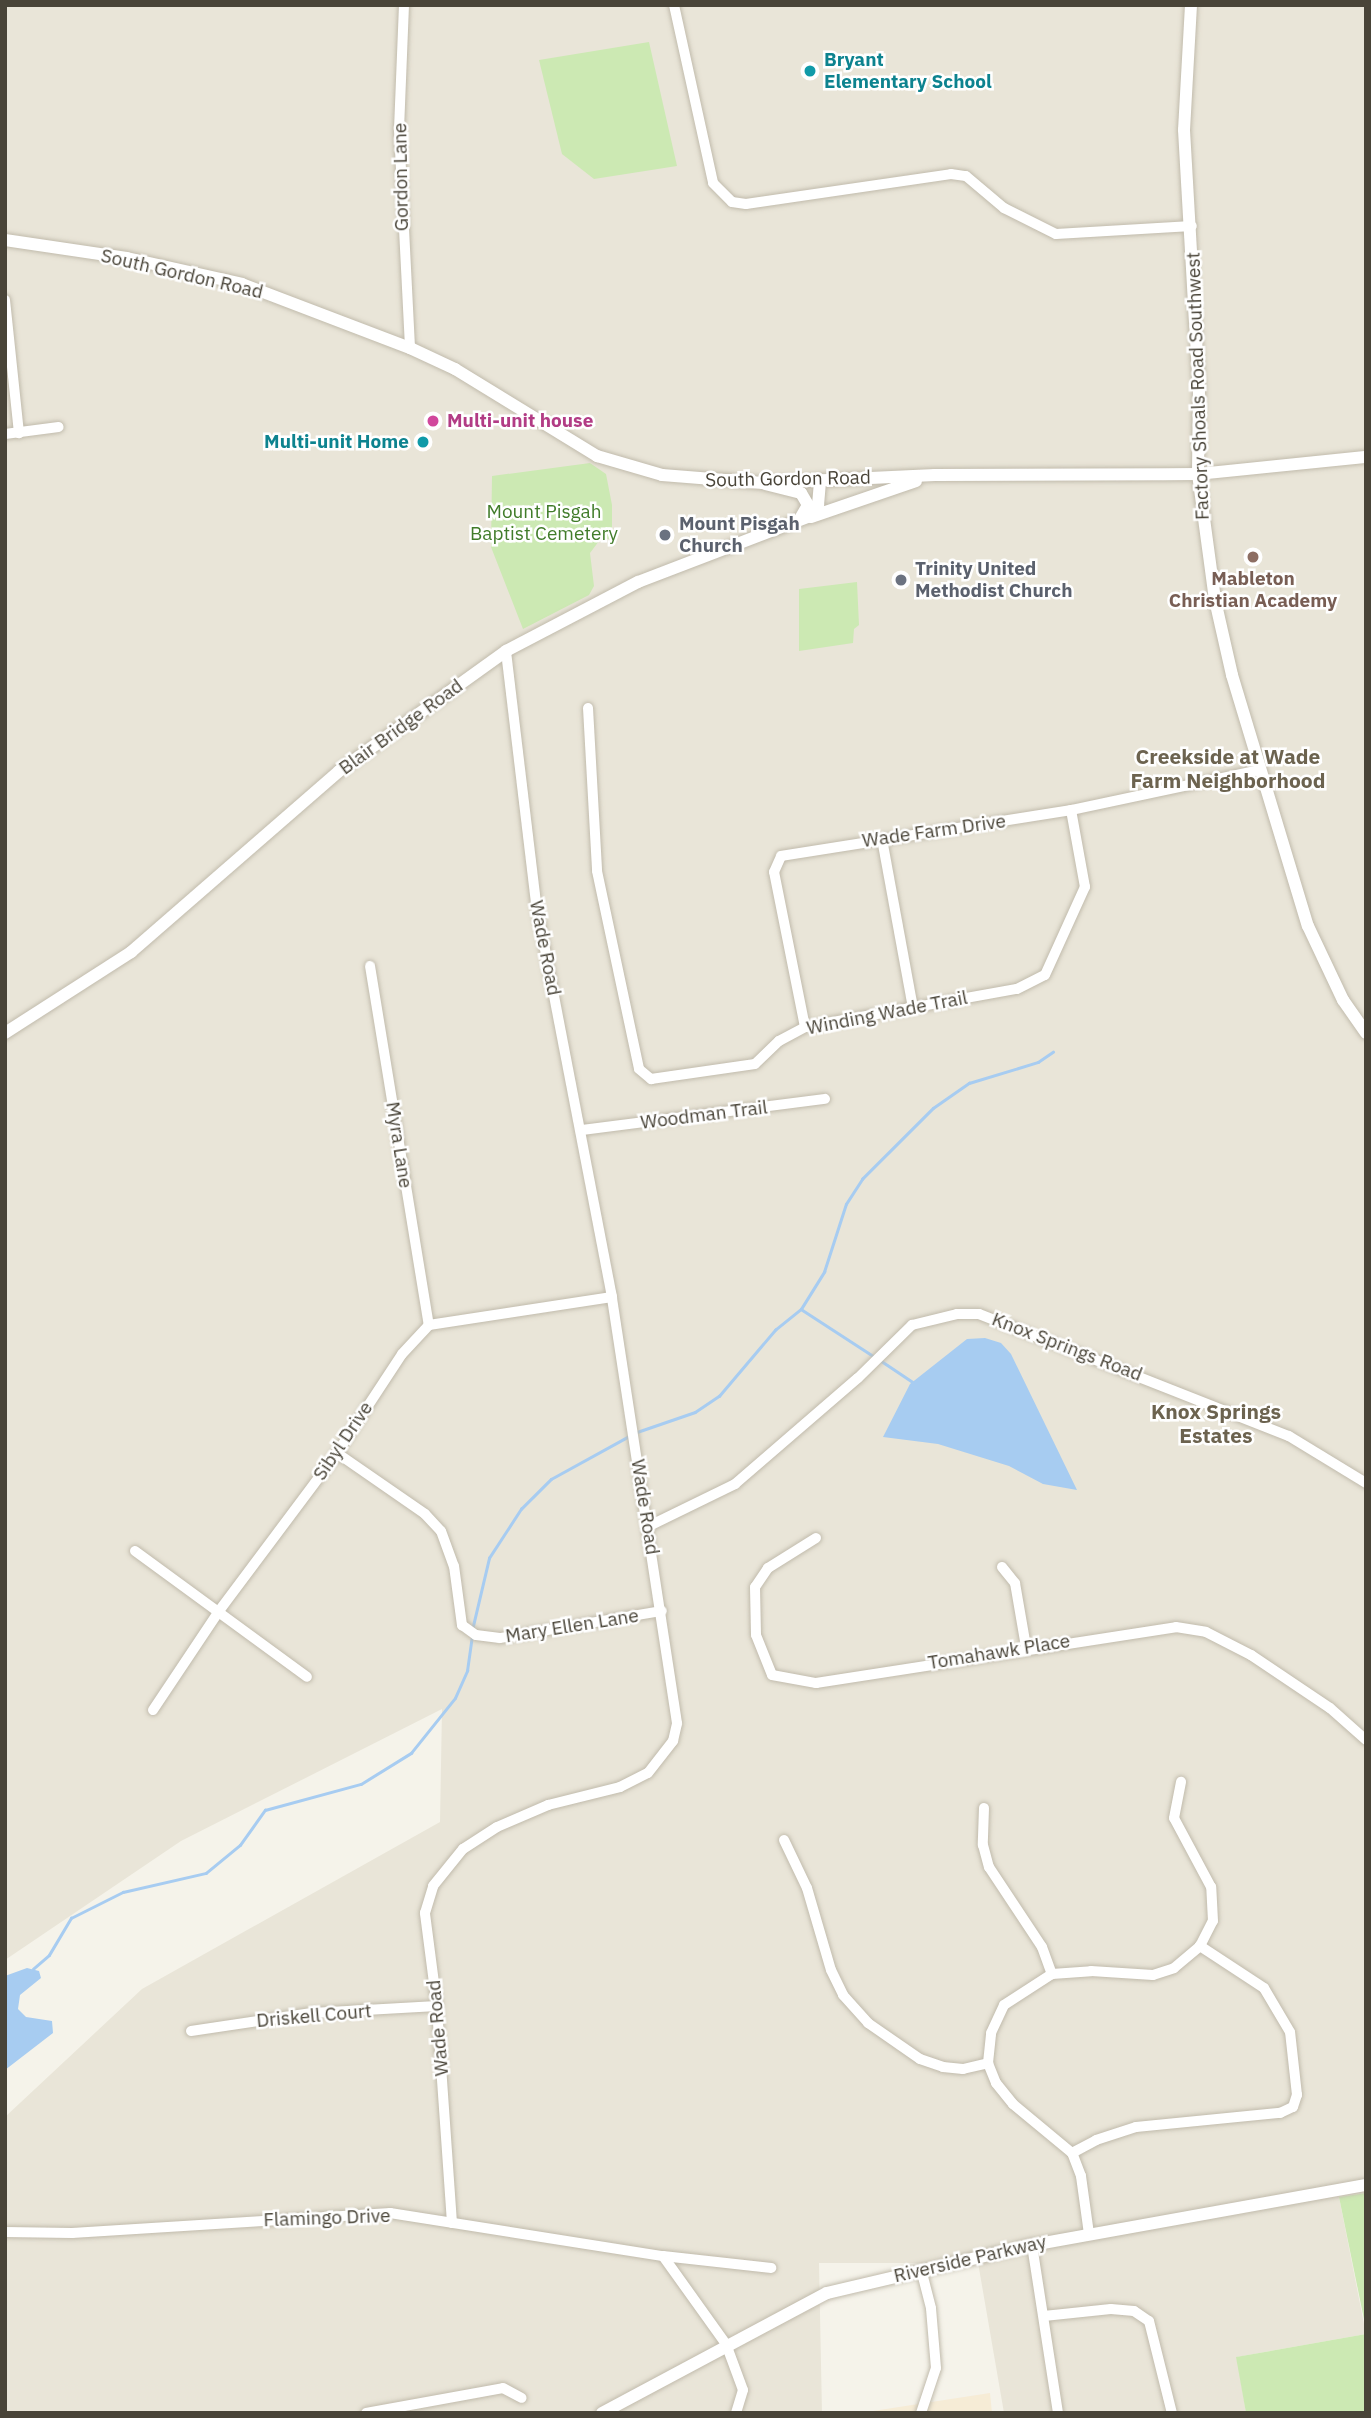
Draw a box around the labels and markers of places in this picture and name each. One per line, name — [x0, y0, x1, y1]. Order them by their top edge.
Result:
place label: Bryant Elementary School — [824, 49, 992, 93]
marker: Bryant Elementary School — [802, 63, 818, 79]
place label: Multi-unit house — [447, 410, 593, 432]
marker: Multi-unit house — [425, 413, 441, 429]
place label: Multi-unit Home — [264, 431, 409, 453]
marker: Multi-unit Home — [415, 434, 431, 450]
place label: Mount Pisgah Church — [679, 513, 800, 557]
marker: Mount Pisgah Church — [657, 527, 673, 543]
marker: Mableton Christian Academy — [1245, 549, 1261, 565]
place label: Trinity United Methodist Church — [915, 558, 1072, 602]
place label: Mableton Christian Academy — [1169, 568, 1337, 612]
marker: Trinity United Methodist Church — [893, 572, 909, 588]

